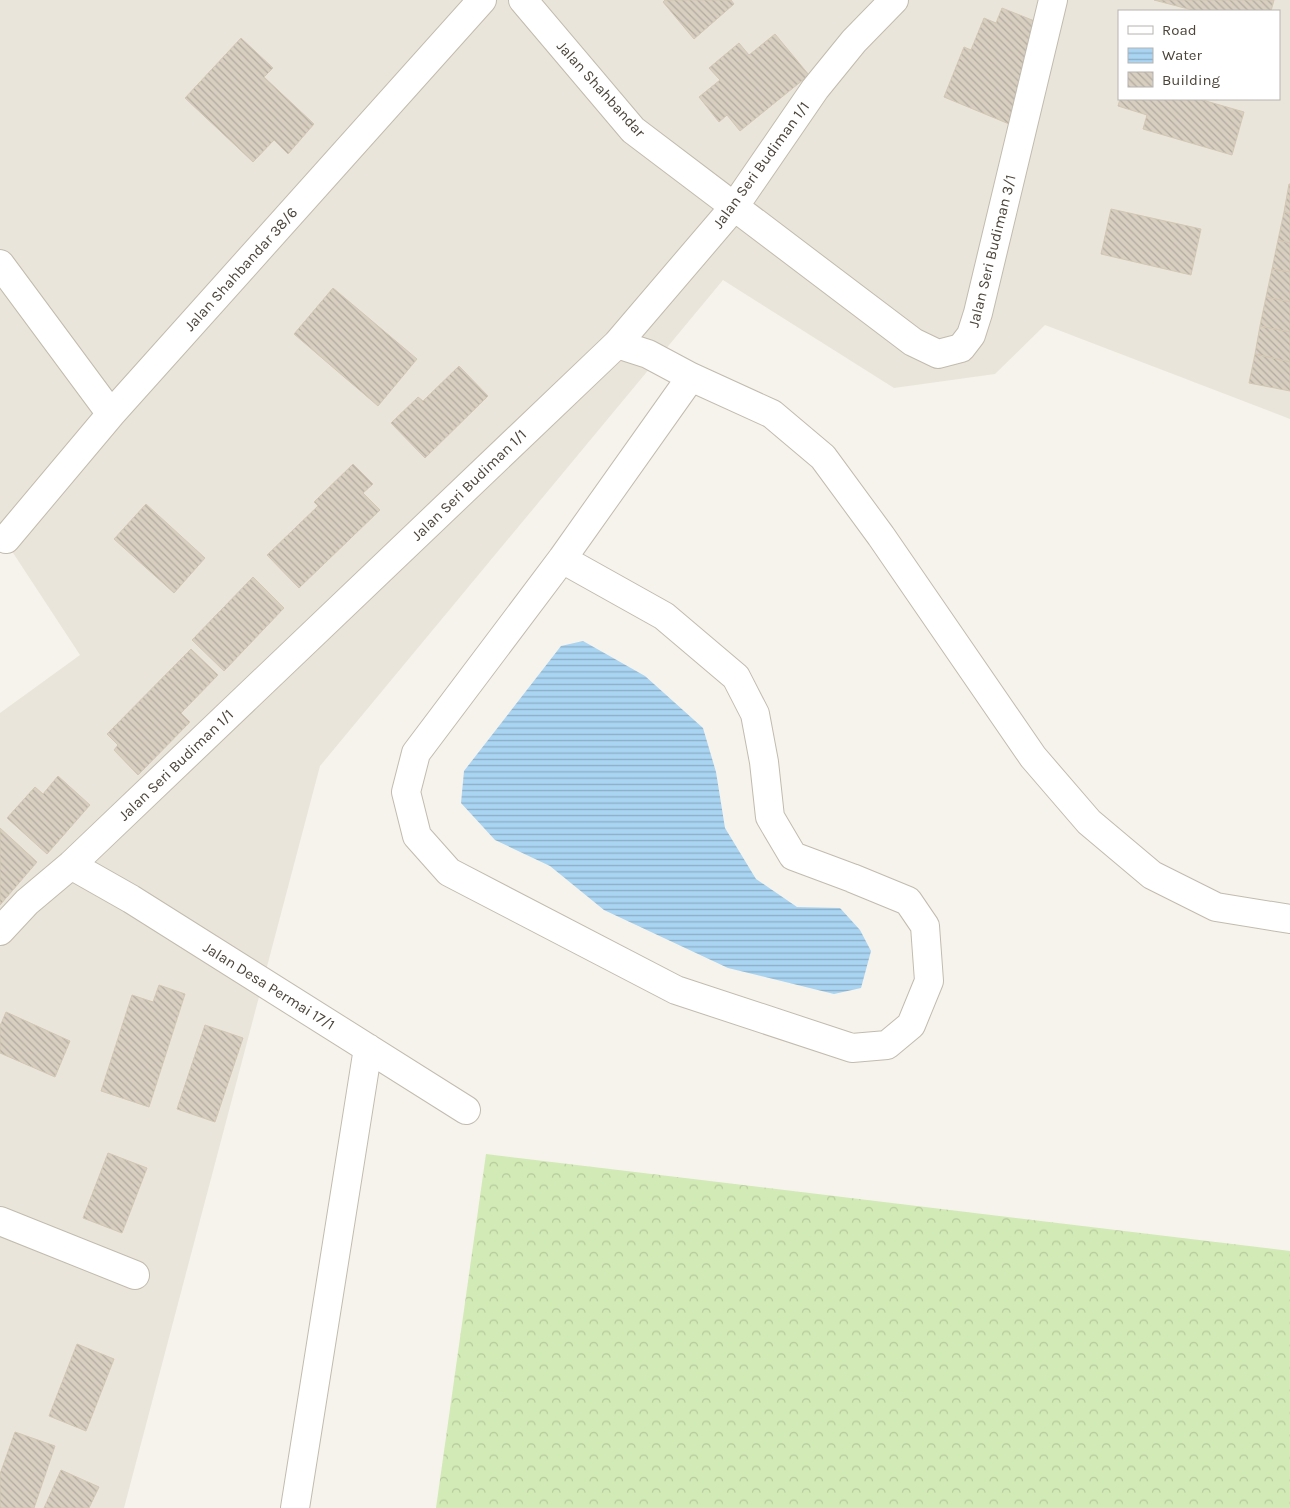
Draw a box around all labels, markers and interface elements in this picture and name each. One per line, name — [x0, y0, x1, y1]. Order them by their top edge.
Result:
legend — [1118, 10, 1280, 100]
text: Road — [1162, 21, 1197, 39]
street label: Jalan Shahbandar — [553, 37, 649, 141]
text: Water — [1162, 46, 1203, 64]
text: Building — [1162, 71, 1220, 89]
street label: Jalan Seri Budiman 1/1 — [709, 98, 813, 232]
street label: Jalan Seri Budiman 3/1 — [964, 173, 1020, 329]
street label: Jalan Shahbandar 38/6 — [181, 203, 301, 335]
street label: Jalan Seri Budiman 1/1 — [408, 425, 530, 545]
street label: Jalan Seri Budiman 1/1 — [115, 705, 237, 825]
street label: Jalan Desa Permai 17/1 — [200, 938, 338, 1034]

